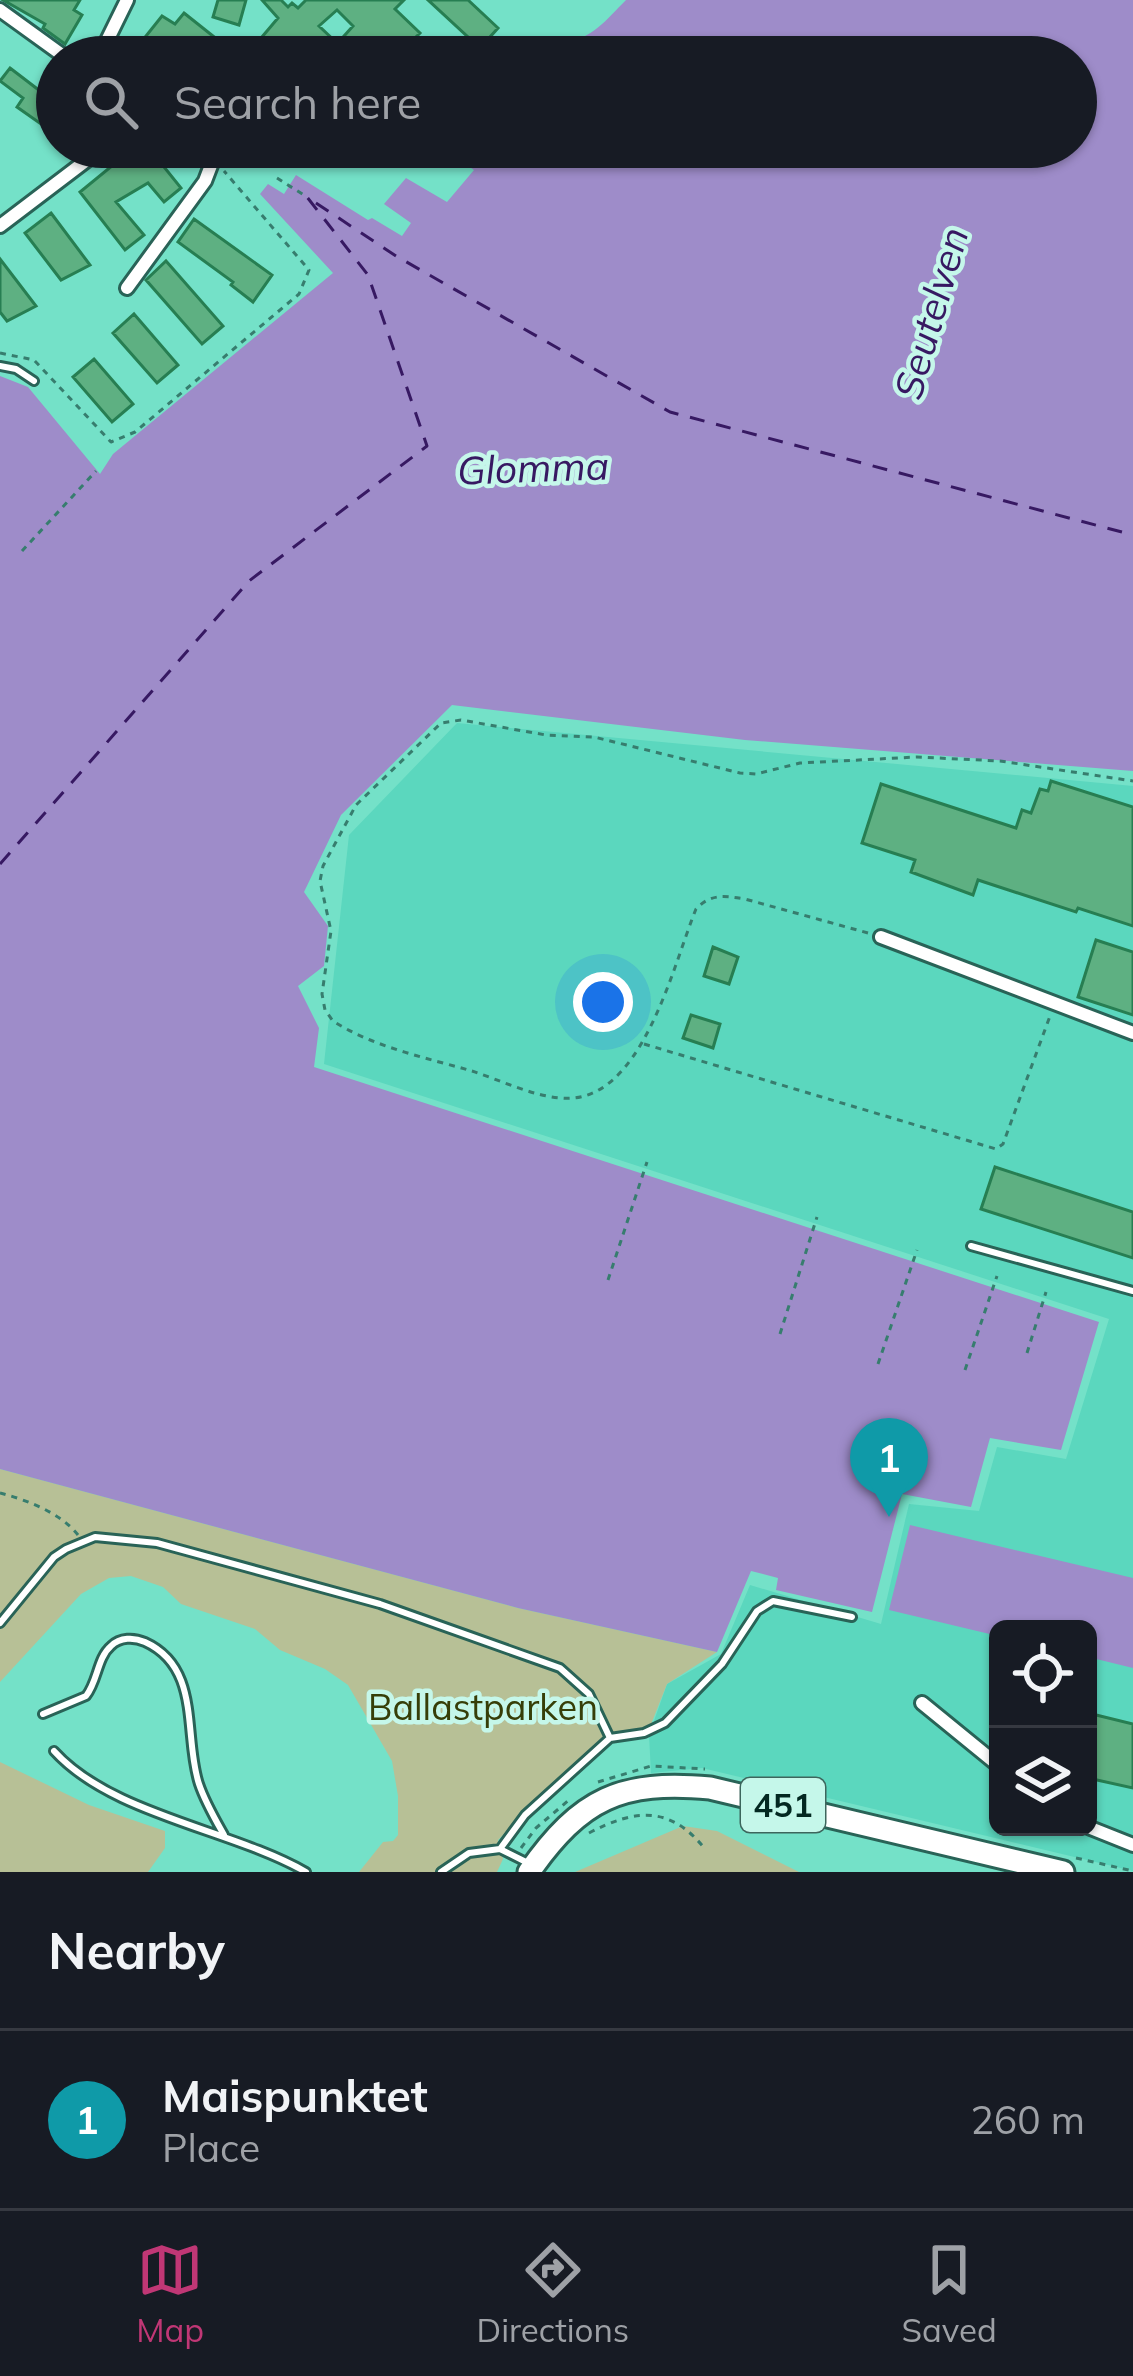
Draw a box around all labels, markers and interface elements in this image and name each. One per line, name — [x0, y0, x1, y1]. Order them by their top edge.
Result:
search box — [36, 36, 1097, 168]
icon: search — [78, 69, 144, 135]
text: Search here — [174, 74, 421, 130]
water label: Seutelven — [883, 221, 978, 404]
water label: Glomma — [456, 440, 610, 495]
your location — [573, 972, 633, 1032]
pin: 1 — [850, 1418, 928, 1517]
map controls — [989, 1620, 1097, 1836]
button: locate — [989, 1620, 1097, 1728]
park label: Ballastparken — [368, 1684, 598, 1729]
button: layers — [989, 1728, 1097, 1836]
road number: 451 — [741, 1778, 825, 1832]
text: Nearby — [48, 1918, 225, 1982]
text: Maispunktet — [162, 2067, 428, 2123]
text: 1 — [75, 2095, 99, 2144]
text: 260 m — [970, 2095, 1085, 2144]
text: Place — [162, 2123, 260, 2172]
tab: Map — [136, 2237, 204, 2350]
tab: Directions — [477, 2237, 629, 2350]
tab: Saved — [902, 2237, 997, 2350]

